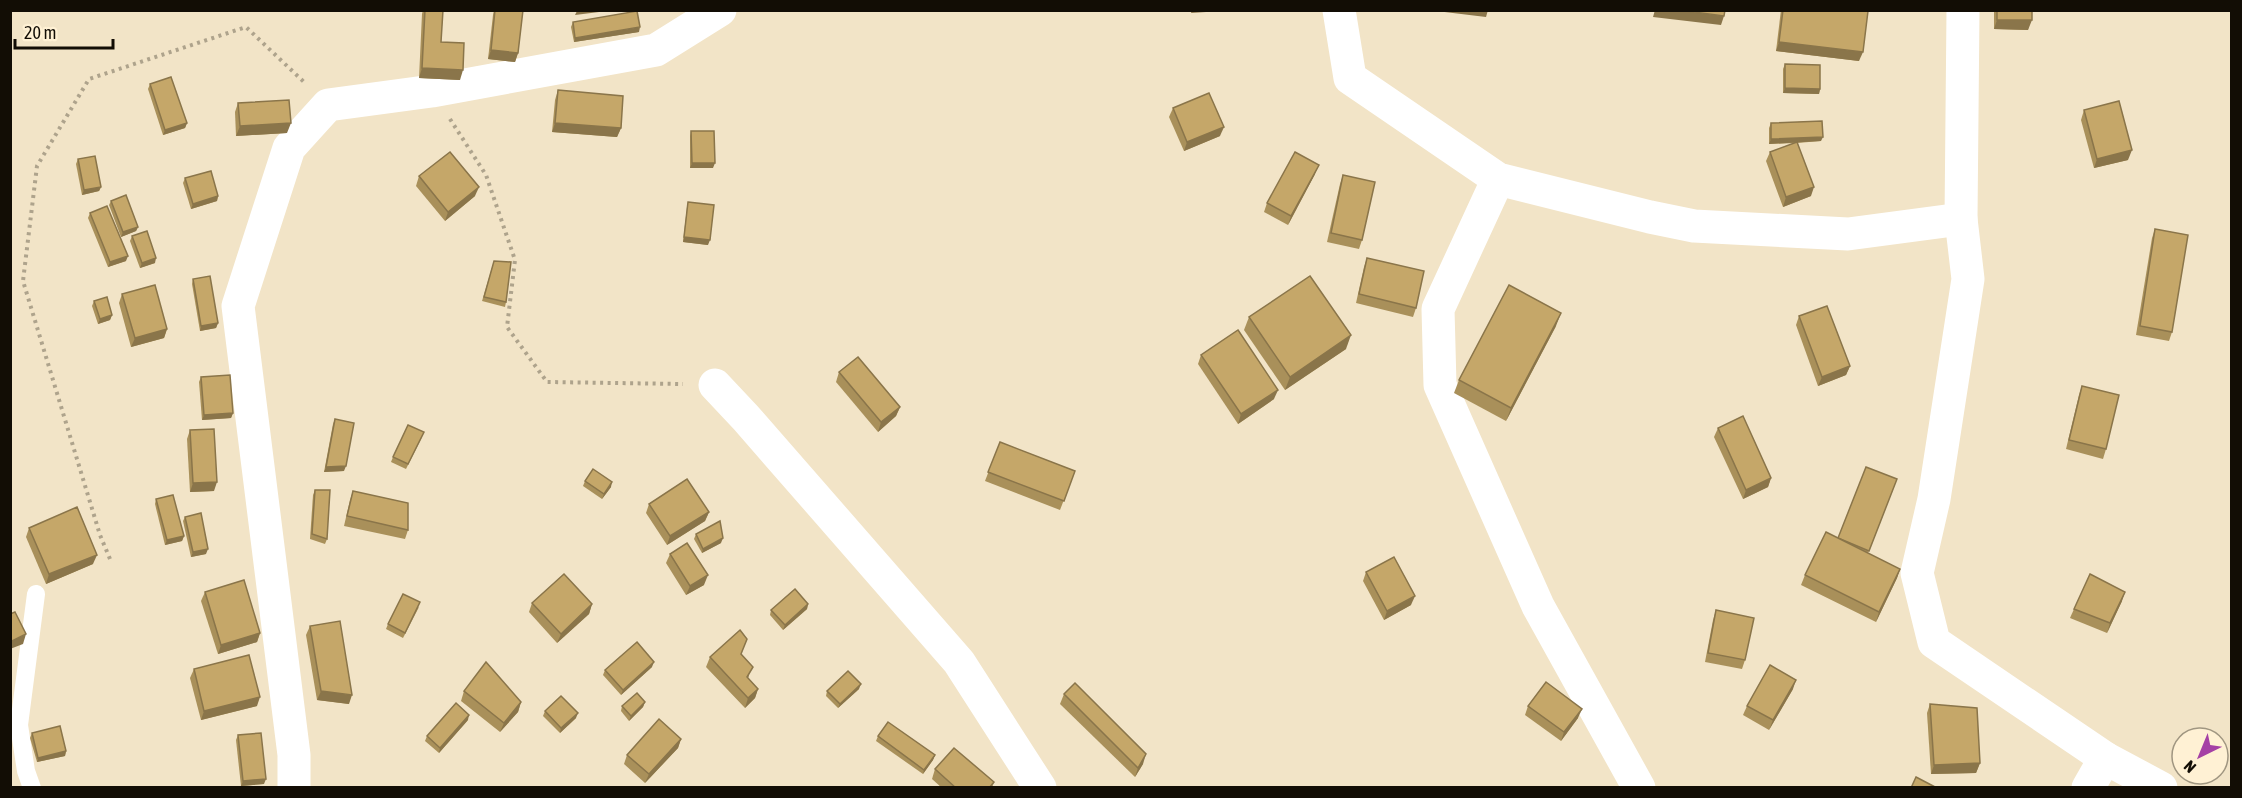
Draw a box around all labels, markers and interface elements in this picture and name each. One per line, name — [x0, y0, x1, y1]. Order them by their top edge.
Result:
scale bar — [15, 12, 112, 50]
text: 20 m — [24, 22, 56, 43]
north arrow — [2170, 726, 2230, 786]
text: N — [2180, 757, 2199, 777]

